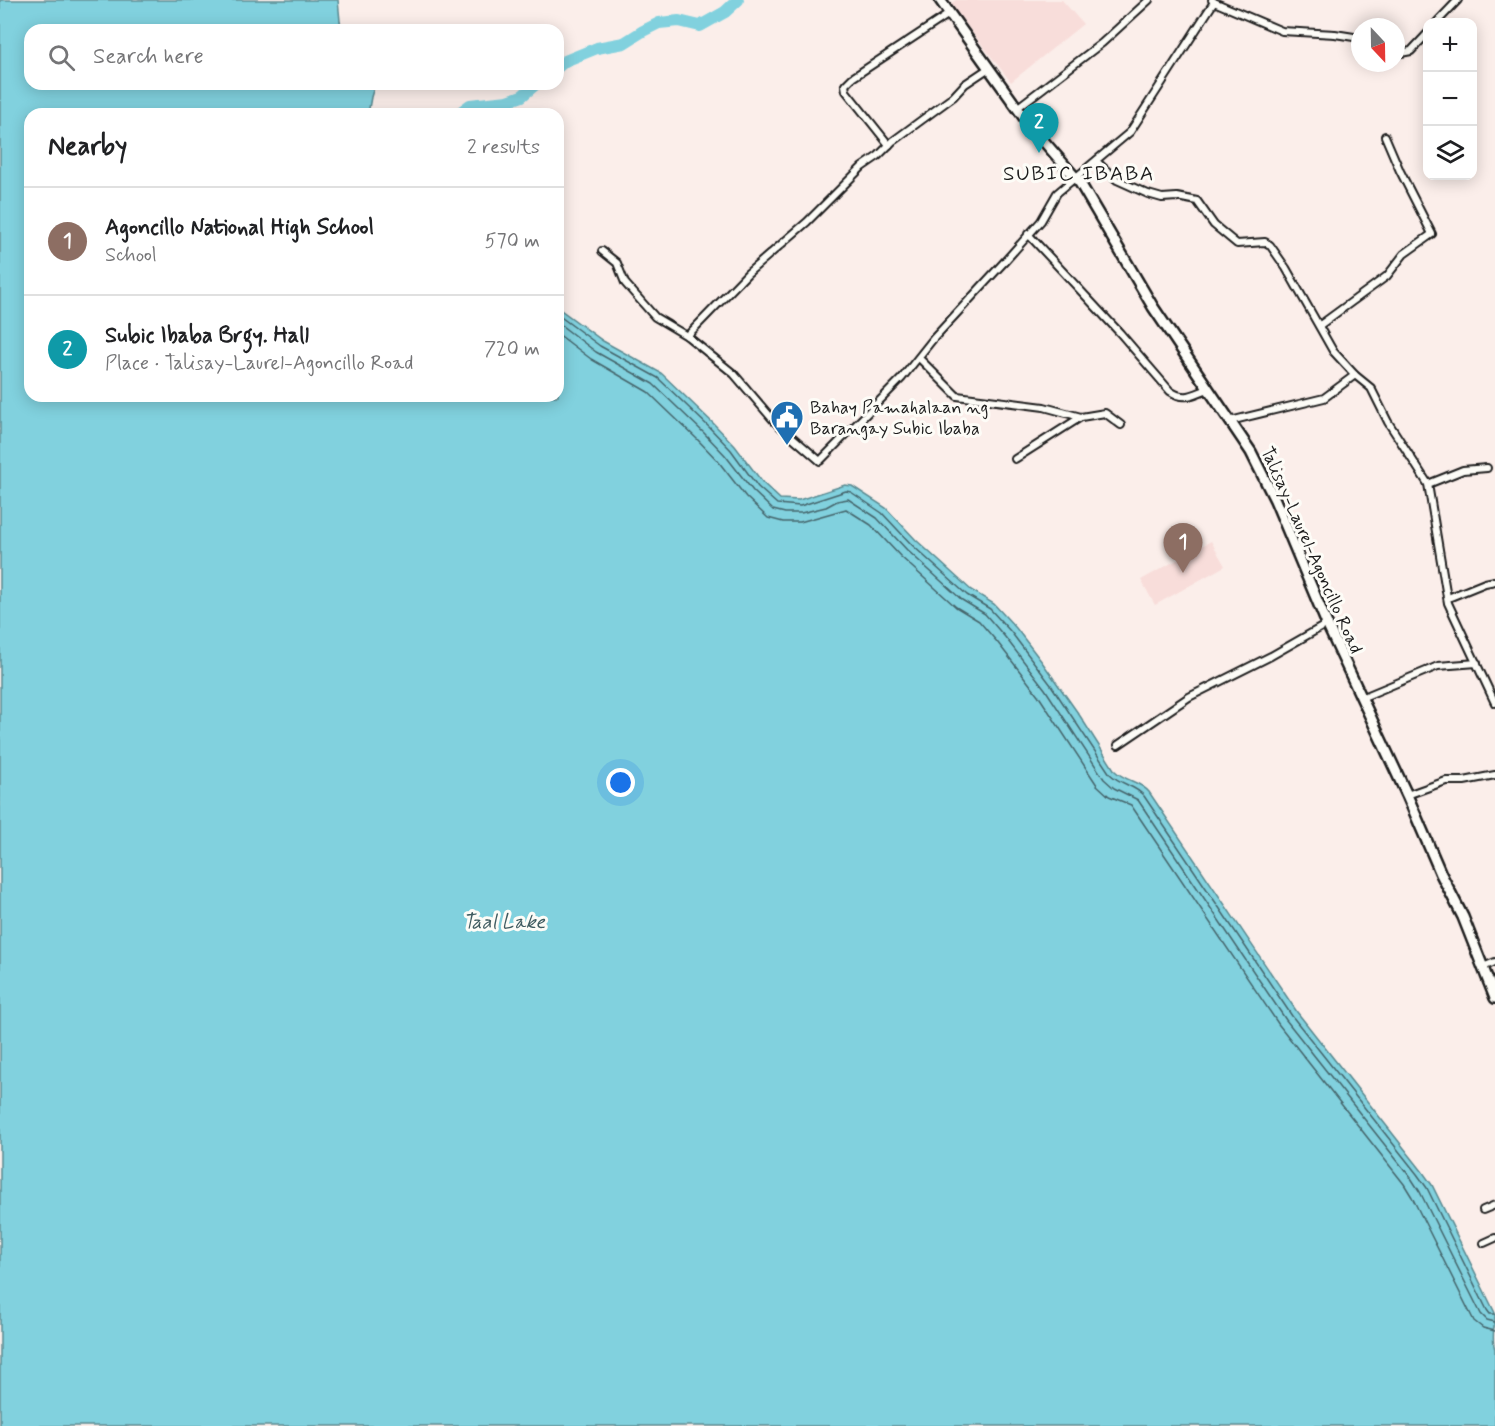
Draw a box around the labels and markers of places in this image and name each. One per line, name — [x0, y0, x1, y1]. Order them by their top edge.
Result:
pin: 2 — [1020, 104, 1058, 153]
place label: Bahay Pamahalaan ng Barangay Subic Ibaba — [810, 396, 988, 441]
public building icon: Bahay Pamahalaan ng Barangay Subic Ibaba — [769, 399, 805, 446]
pin: 1 — [1164, 524, 1202, 573]

